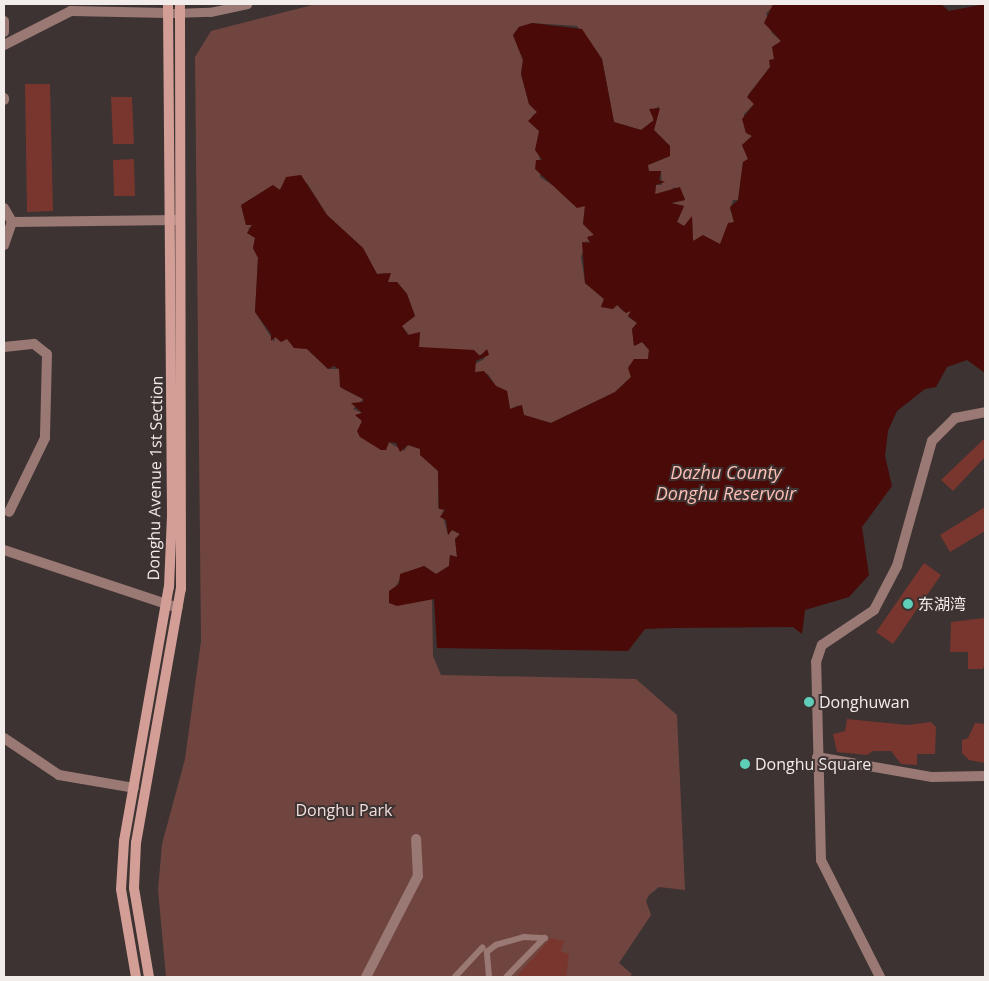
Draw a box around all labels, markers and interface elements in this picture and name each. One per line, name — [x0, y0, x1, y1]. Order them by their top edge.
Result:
street label: Donghu Avenue 1st Section — [144, 376, 166, 580]
water label: Dazhu County Donghu Reservoir — [656, 462, 796, 504]
place label: 东湖湾 — [918, 594, 966, 614]
marker: 东湖湾 — [902, 598, 914, 610]
place label: Donghuwan — [819, 692, 909, 712]
marker: Donghuwan — [803, 696, 815, 708]
place label: Donghu Square — [755, 754, 871, 774]
marker: Donghu Square — [739, 758, 751, 770]
park label: Donghu Park — [296, 800, 392, 820]

